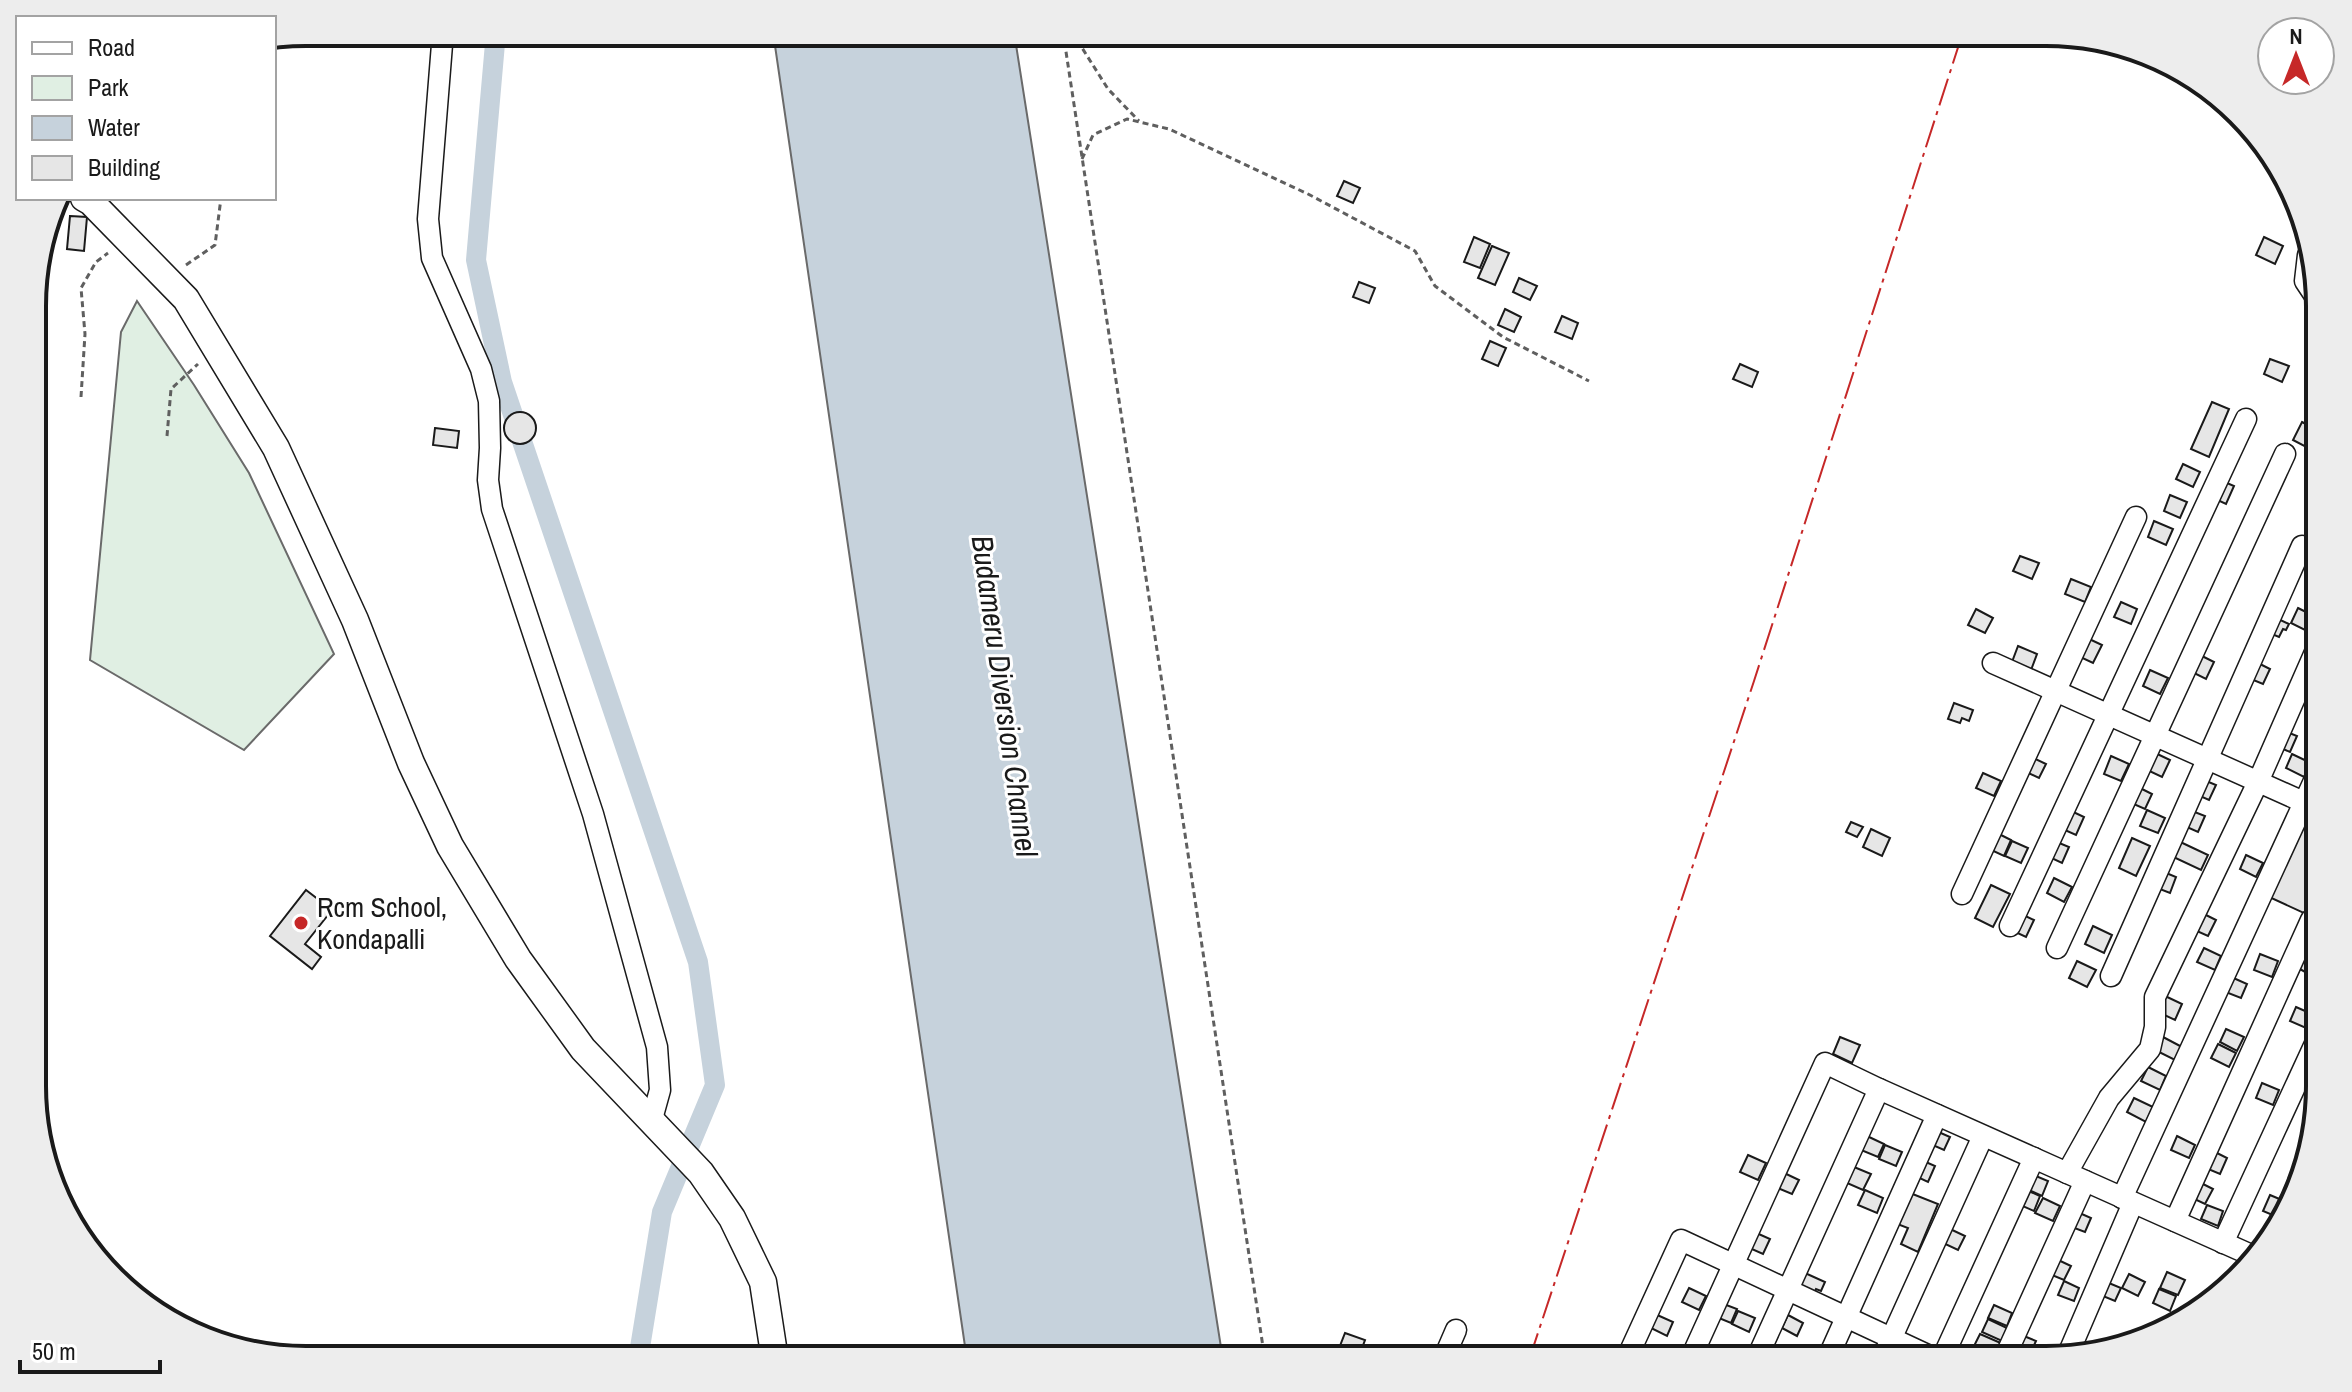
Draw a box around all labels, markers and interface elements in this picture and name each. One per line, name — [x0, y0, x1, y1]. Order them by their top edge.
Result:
legend — [16, 16, 276, 200]
north arrow — [2256, 16, 2336, 96]
text: N — [2289, 21, 2303, 51]
text: Road — [88, 31, 135, 63]
text: Park — [88, 71, 129, 103]
text: Water — [88, 111, 140, 143]
text: Building — [88, 151, 160, 183]
water label: Budameru Diversion Channel — [963, 533, 1047, 860]
place label: Rcm School, Kondapalli — [317, 888, 447, 958]
marker: Rcm School, Kondapalli — [292, 914, 310, 932]
scale bar — [20, 1324, 160, 1374]
text: 50 m — [32, 1335, 76, 1367]

